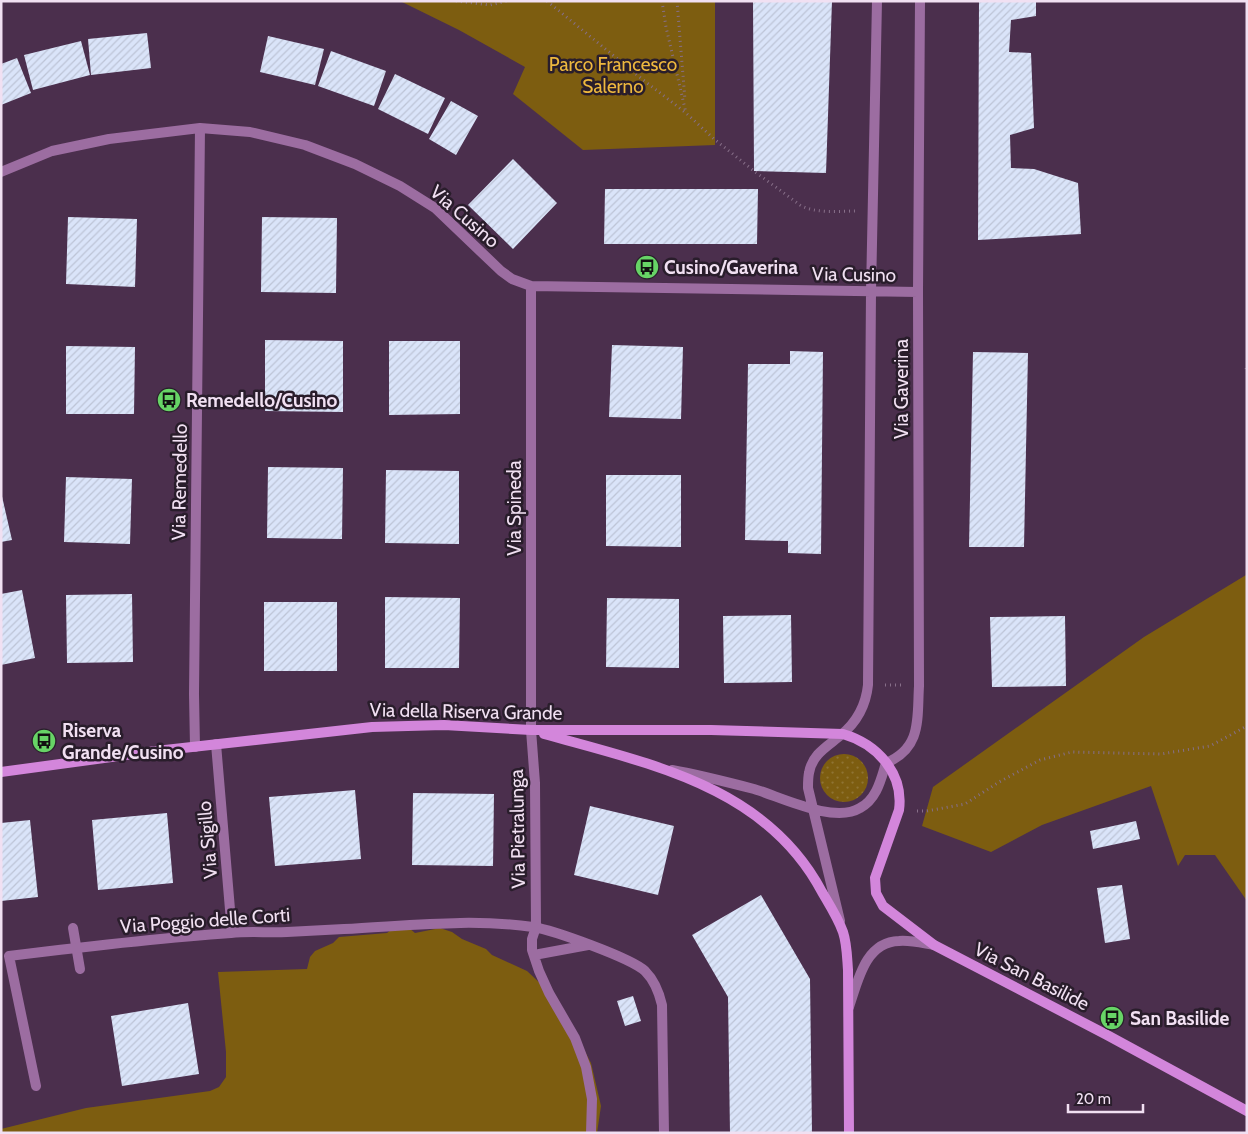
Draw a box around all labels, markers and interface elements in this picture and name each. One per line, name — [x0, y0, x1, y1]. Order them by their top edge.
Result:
park label: Parco Francesco Salerno — [549, 53, 677, 98]
street label: Via Cusino — [425, 180, 504, 253]
bus stop icon: Cusino/Gaverina — [634, 254, 660, 280]
place label: Cusino/Gaverina — [664, 256, 798, 279]
street label: Via Cusino — [812, 262, 896, 287]
street label: Via Gaverina — [890, 339, 913, 439]
bus stop icon: Remedello/Cusino — [156, 387, 182, 413]
place label: Remedello/Cusino — [186, 389, 338, 412]
street label: Via Remedello — [167, 423, 192, 541]
street label: Via Spineda — [503, 460, 526, 556]
street label: Via della Riserva Grande — [370, 698, 563, 725]
place label: Riserva Grande/Cusino — [62, 719, 184, 764]
bus stop icon: Riserva Grande/Cusino — [31, 728, 57, 754]
street label: Via Pietralunga — [505, 769, 530, 889]
street label: Via Sigillo — [193, 800, 222, 880]
street label: Via Poggio delle Corti — [119, 903, 291, 938]
street label: Via San Basilide — [970, 938, 1093, 1015]
bus stop icon: San Basilide — [1099, 1005, 1125, 1031]
place label: San Basilide — [1130, 1007, 1230, 1030]
scale bar — [1068, 1082, 1143, 1114]
text: 20 m — [1076, 1090, 1111, 1108]

